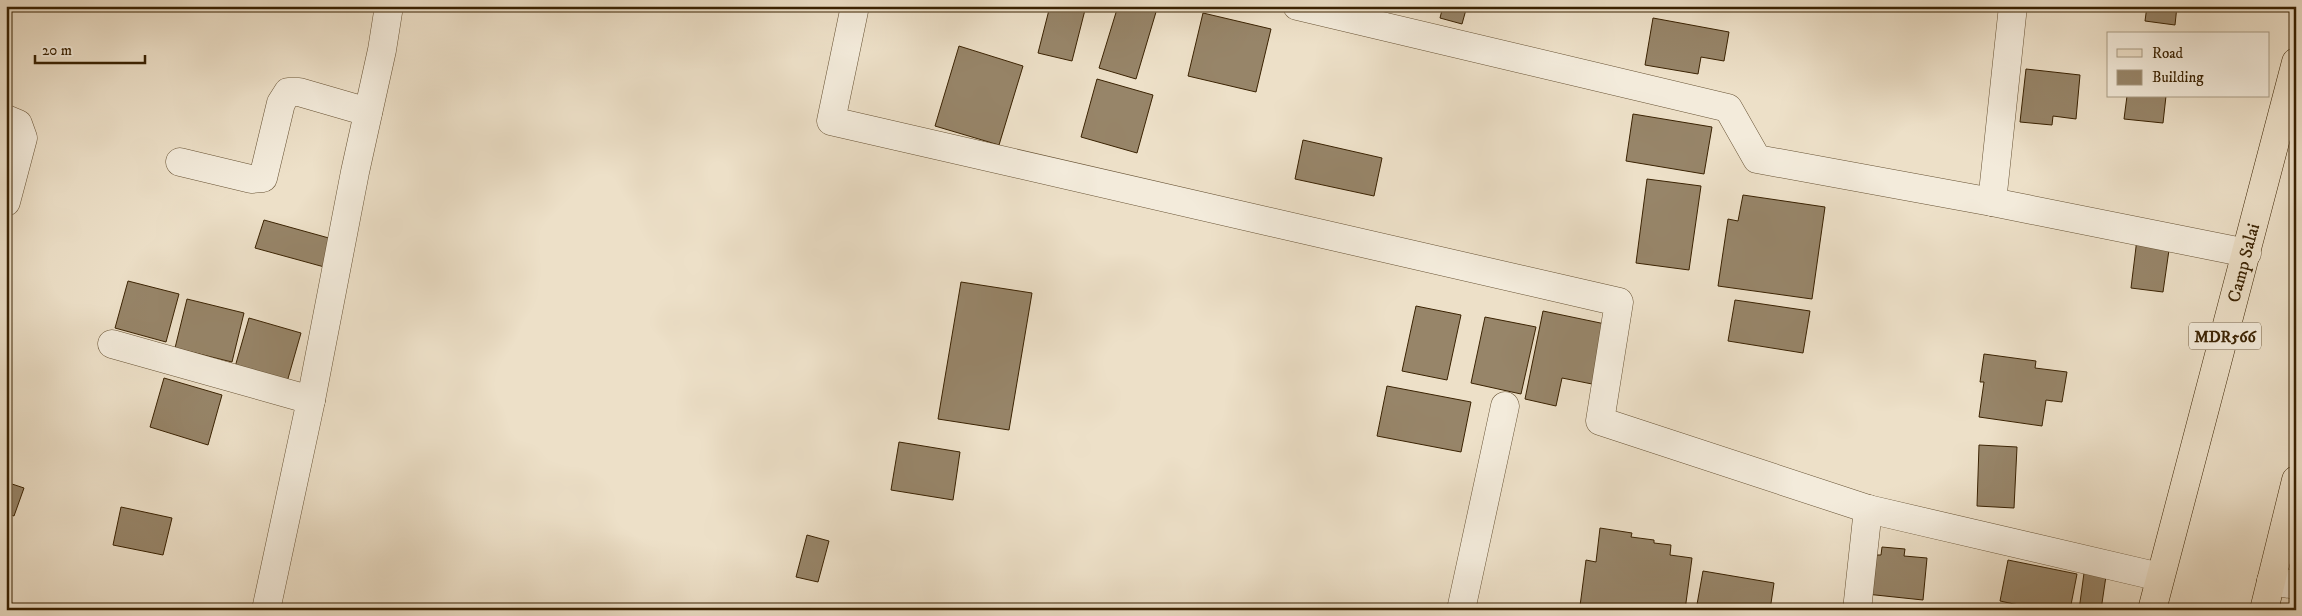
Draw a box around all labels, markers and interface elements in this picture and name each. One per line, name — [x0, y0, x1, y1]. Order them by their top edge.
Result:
scale bar — [35, 32, 145, 64]
legend — [2107, 32, 2270, 98]
text: 20 m — [42, 41, 72, 60]
text: Road — [2152, 44, 2184, 63]
text: Building — [2152, 68, 2204, 87]
street label: Camp Salai — [2223, 221, 2265, 305]
road number: MDR566 — [2189, 322, 2261, 350]

